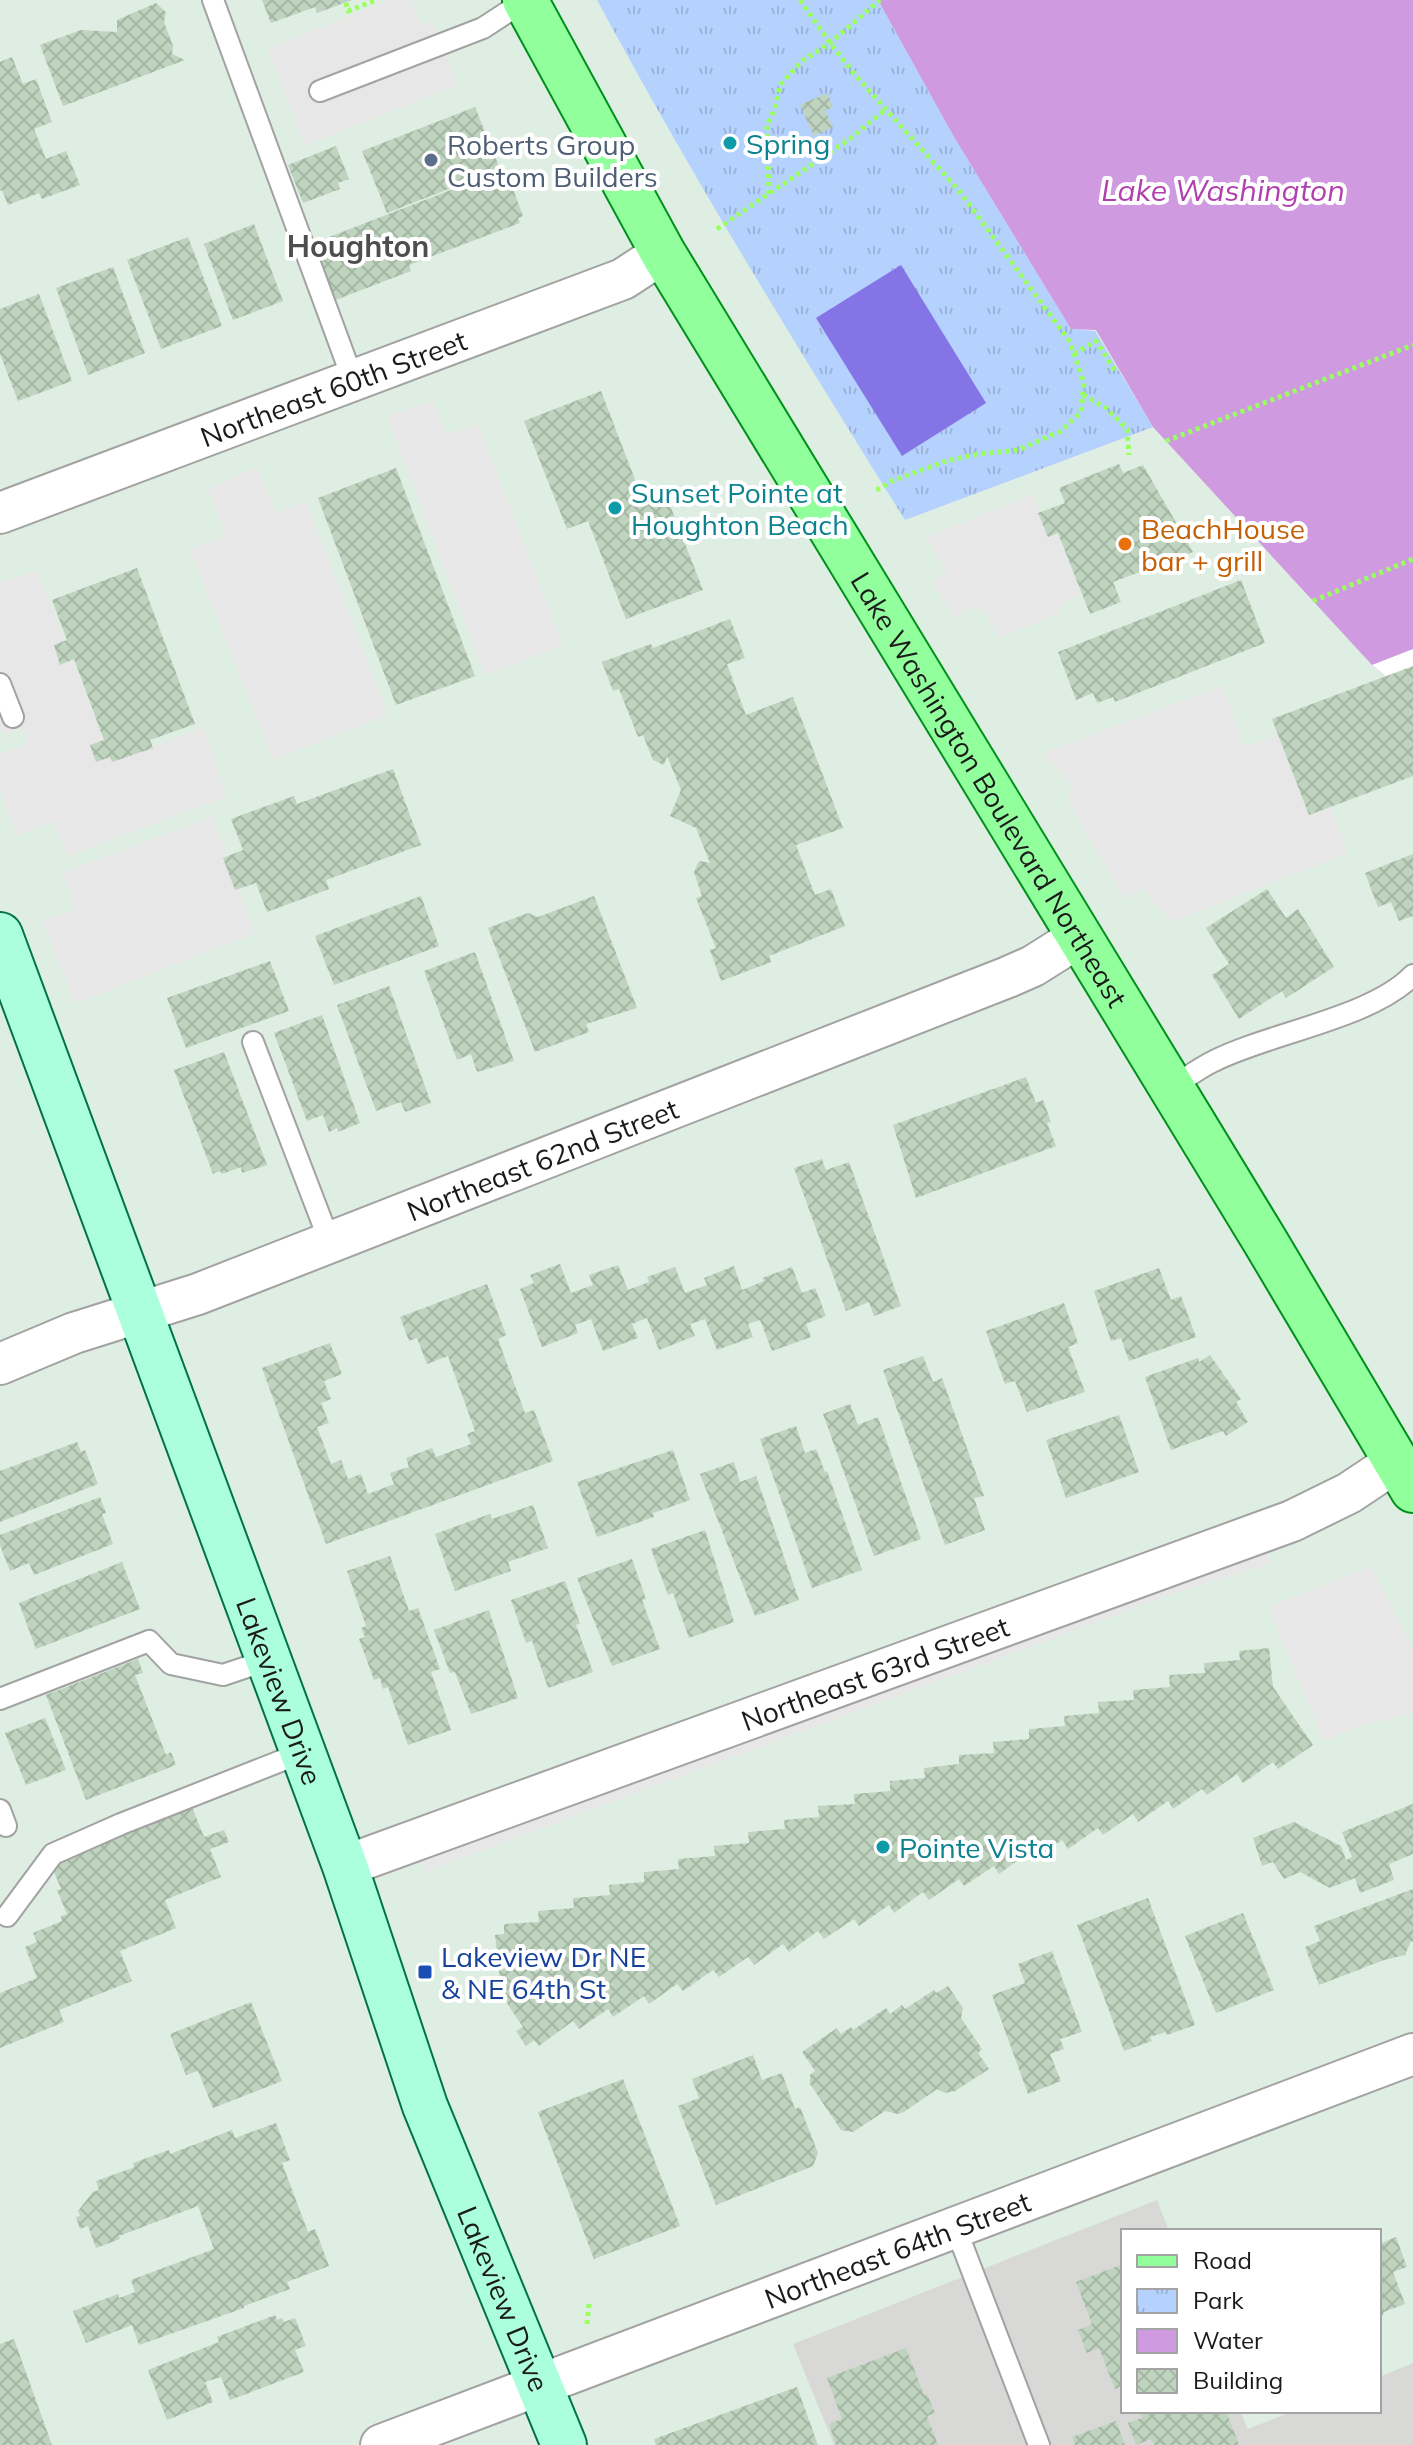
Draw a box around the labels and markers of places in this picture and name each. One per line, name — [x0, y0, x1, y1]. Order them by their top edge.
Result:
place label: Spring — [746, 126, 830, 161]
place label: Roberts Group Custom Builders — [447, 127, 658, 194]
marker: Spring — [721, 134, 739, 152]
marker: Roberts Group Custom Builders — [422, 151, 440, 169]
place label: Sunset Pointe at Houghton Beach — [631, 475, 849, 542]
marker: Sunset Pointe at Houghton Beach — [606, 499, 624, 517]
place label: BeachHouse bar + grill — [1141, 511, 1305, 578]
marker: BeachHouse bar + grill — [1116, 535, 1134, 553]
place label: Pointe Vista — [899, 1830, 1054, 1865]
marker: Pointe Vista — [874, 1838, 892, 1856]
place label: Lakeview Dr NE & NE 64th St — [441, 1939, 646, 2006]
marker: Lakeview Dr NE & NE 64th St — [416, 1963, 434, 1981]

